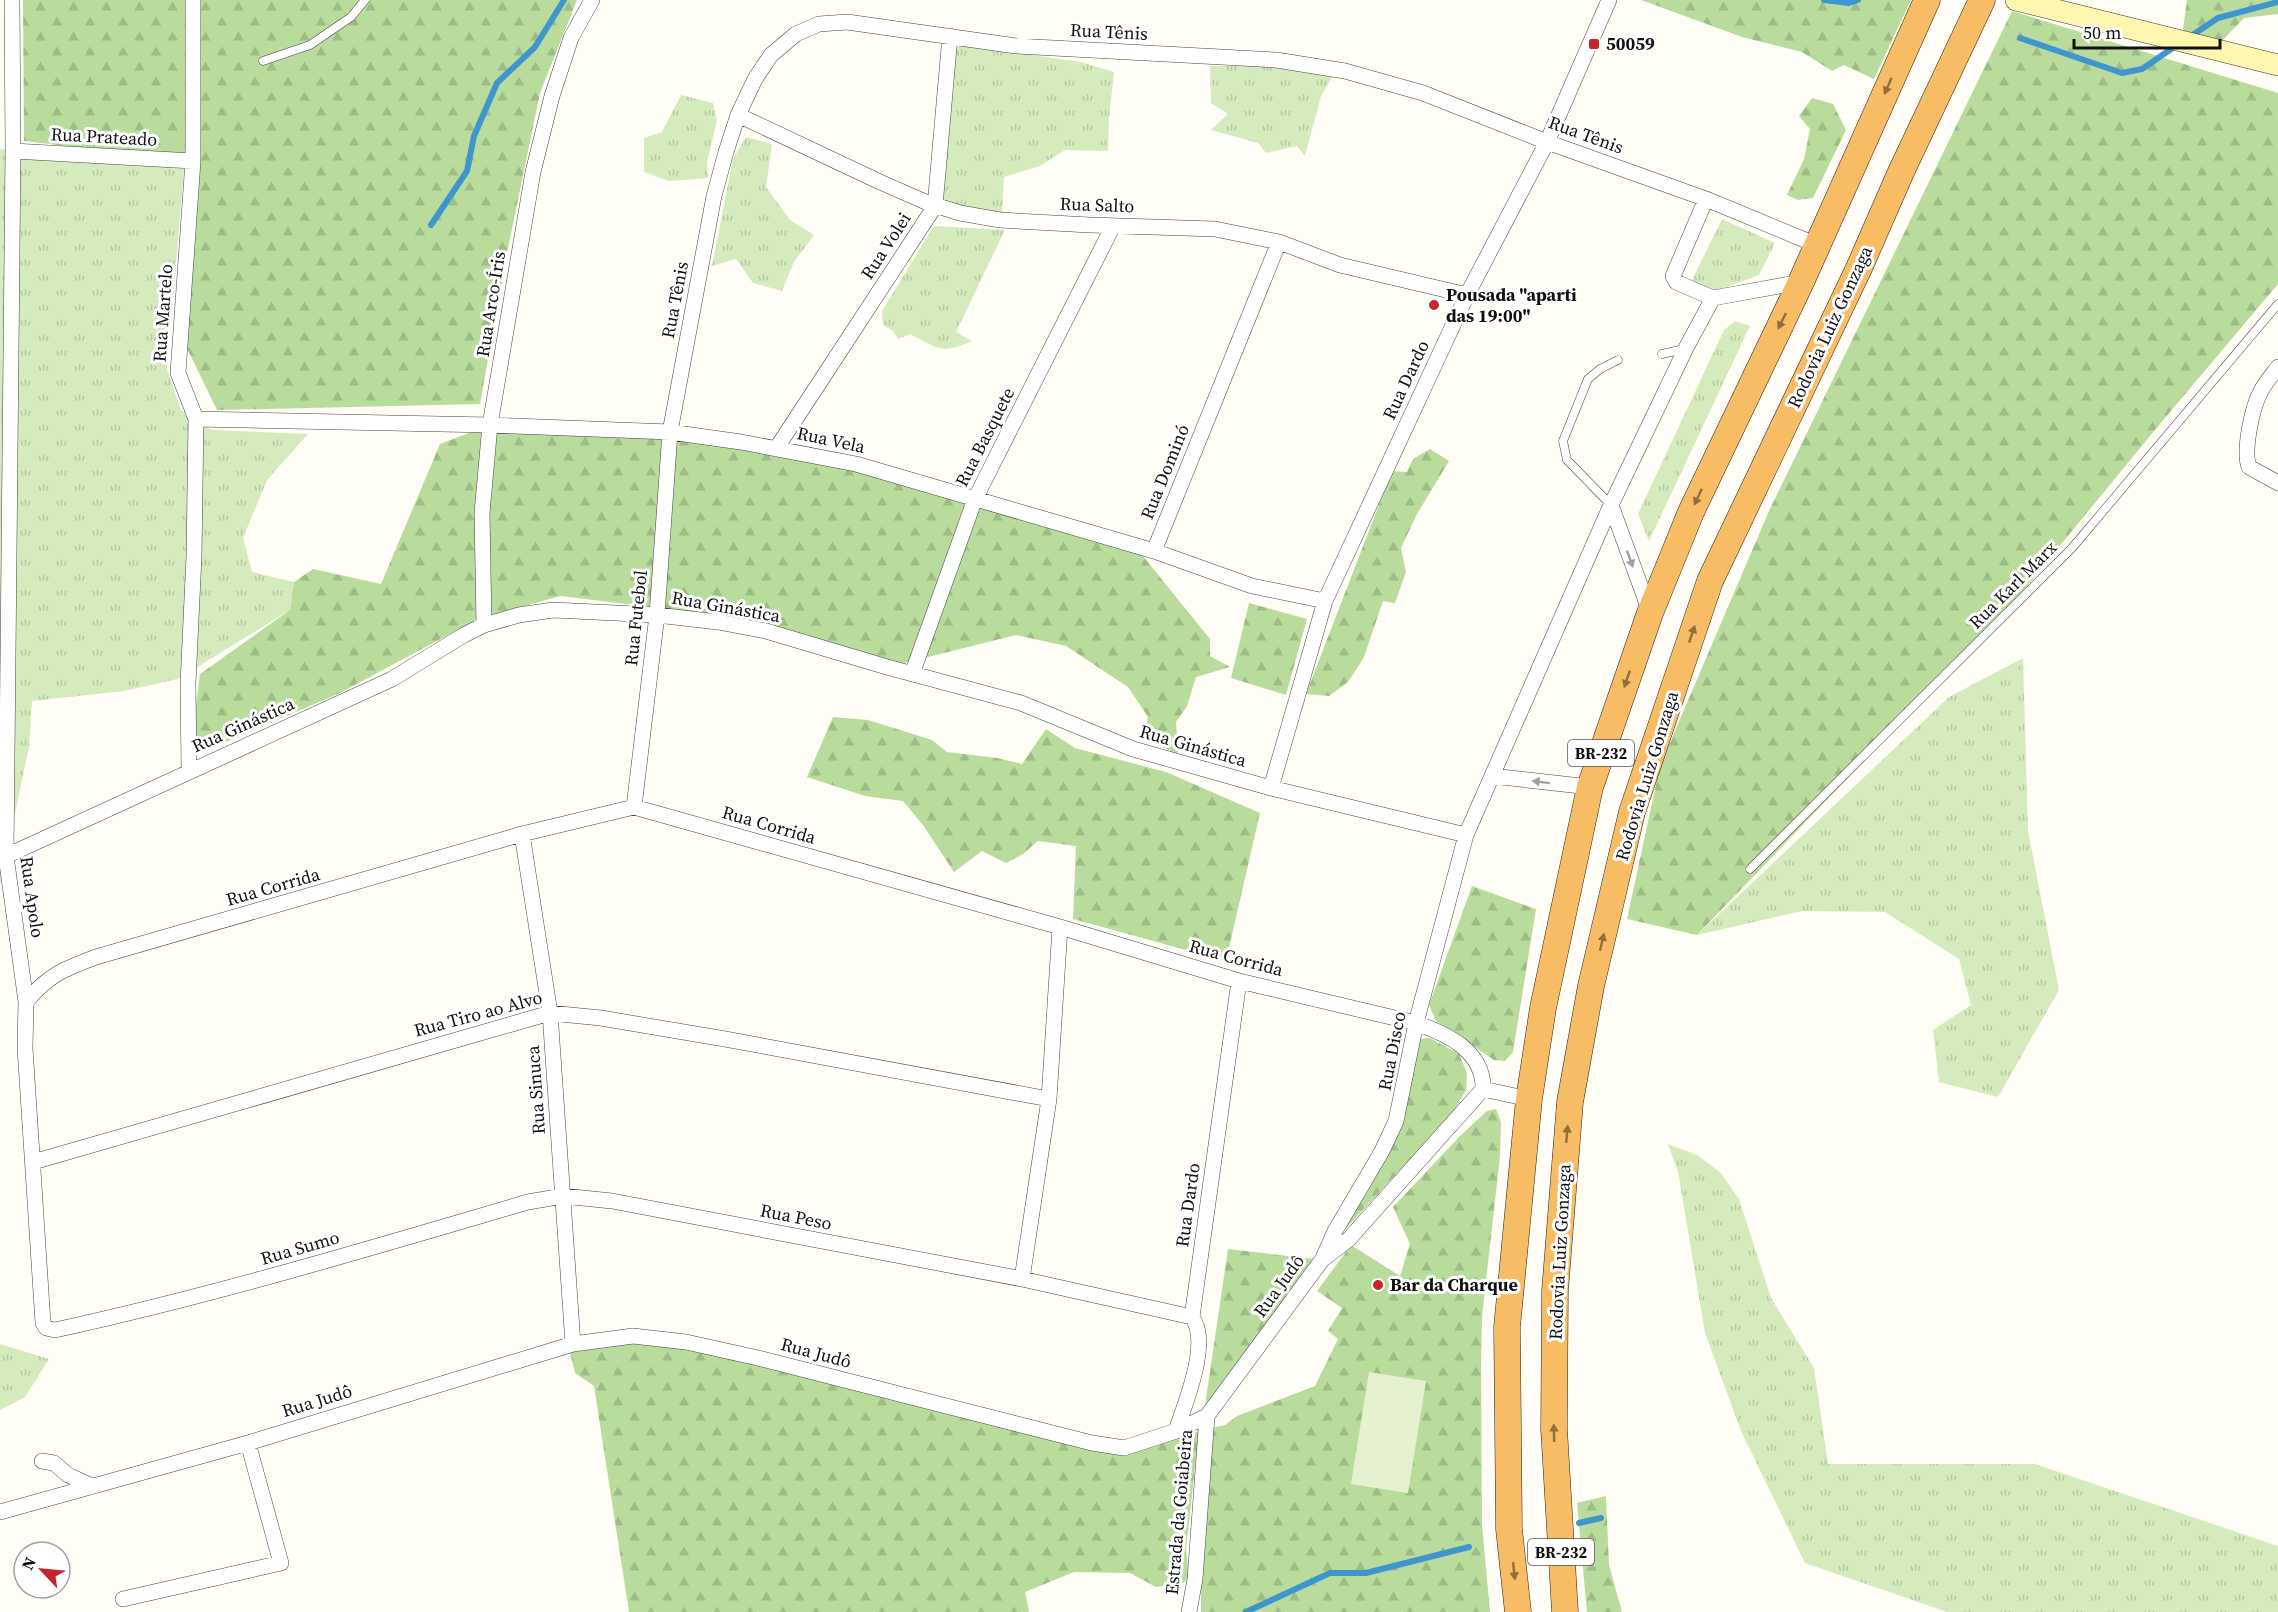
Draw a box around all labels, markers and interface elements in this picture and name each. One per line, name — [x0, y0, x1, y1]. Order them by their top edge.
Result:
scale bar — [2074, 12, 2220, 50]
street label: Rua Tênis — [1069, 17, 1149, 46]
text: 50 m — [2083, 20, 2121, 45]
place label: 50059 — [1606, 31, 1655, 56]
marker: 50059 — [1587, 37, 1601, 51]
one-way arrow — [1883, 78, 1893, 96]
street label: Rua Tênis — [1545, 109, 1627, 160]
street label: Rua Prateado — [50, 121, 158, 152]
street label: Rua Salto — [1059, 191, 1135, 218]
street label: Rua Volei — [855, 207, 917, 284]
street label: Rodovia Luiz Gonzaga — [1781, 241, 1878, 412]
street label: Rua Arco-Íris — [470, 249, 511, 359]
street label: Rua Tênis — [655, 259, 694, 341]
street label: Rua Martelo — [147, 263, 178, 363]
place label: Pousada "aparti das 19:00" — [1446, 282, 1577, 328]
marker: Pousada "aparti das 19:00" — [1427, 298, 1441, 312]
one-way arrow — [1777, 313, 1787, 330]
street label: Rua Dardo — [1376, 336, 1435, 423]
street label: Rua Basquete — [949, 383, 1020, 491]
street label: Rua Vela — [795, 420, 868, 459]
street label: Rua Dominó — [1134, 420, 1195, 523]
one-way arrow — [1693, 489, 1702, 506]
street label: Rua Karl Marx — [1963, 535, 2063, 634]
one-way arrow — [1626, 550, 1636, 568]
street label: Rua Futebol — [618, 569, 653, 667]
street label: Rua Ginástica — [670, 585, 783, 629]
one-way arrow — [1687, 625, 1697, 643]
one-way arrow — [1621, 670, 1631, 688]
street label: Rodovia Luiz Gonzaga — [1609, 687, 1684, 864]
street label: Rua Ginástica — [187, 690, 299, 758]
street label: Rua Ginástica — [1137, 718, 1250, 773]
road number: BR-232 — [1568, 740, 1634, 766]
one-way arrow — [1532, 777, 1551, 786]
street label: Rua Corrida — [719, 799, 820, 850]
street label: Rua Apolo — [14, 854, 51, 939]
street label: Rua Corrida — [223, 861, 323, 912]
street label: Rua Corrida — [1186, 933, 1287, 982]
one-way arrow — [1597, 933, 1607, 951]
street label: Rua Tiro ao Alvo — [411, 984, 545, 1043]
street label: Rua Disco — [1372, 1009, 1411, 1093]
street label: Rua Sinuca — [520, 1044, 551, 1135]
one-way arrow — [1563, 1124, 1572, 1143]
street label: Rua Dardo — [1169, 1161, 1206, 1249]
street label: Rodovia Luiz Gonzaga — [1542, 1162, 1577, 1341]
street label: Rua Peso — [758, 1197, 834, 1236]
street label: Rua Sumo — [257, 1224, 342, 1271]
street label: Rua Judô — [1247, 1249, 1310, 1322]
place label: Bar da Charque — [1390, 1272, 1518, 1297]
marker: Bar da Charque — [1371, 1278, 1385, 1292]
street label: Rua Judô — [778, 1331, 854, 1374]
street label: Rua Judô — [279, 1378, 355, 1423]
one-way arrow — [1550, 1424, 1559, 1443]
street label: Estrada da Goiabeira — [1159, 1427, 1198, 1596]
road number: BR-232 — [1528, 1539, 1594, 1565]
north arrow — [12, 1540, 72, 1600]
text: N — [16, 1553, 41, 1573]
one-way arrow — [1509, 1561, 1519, 1580]

